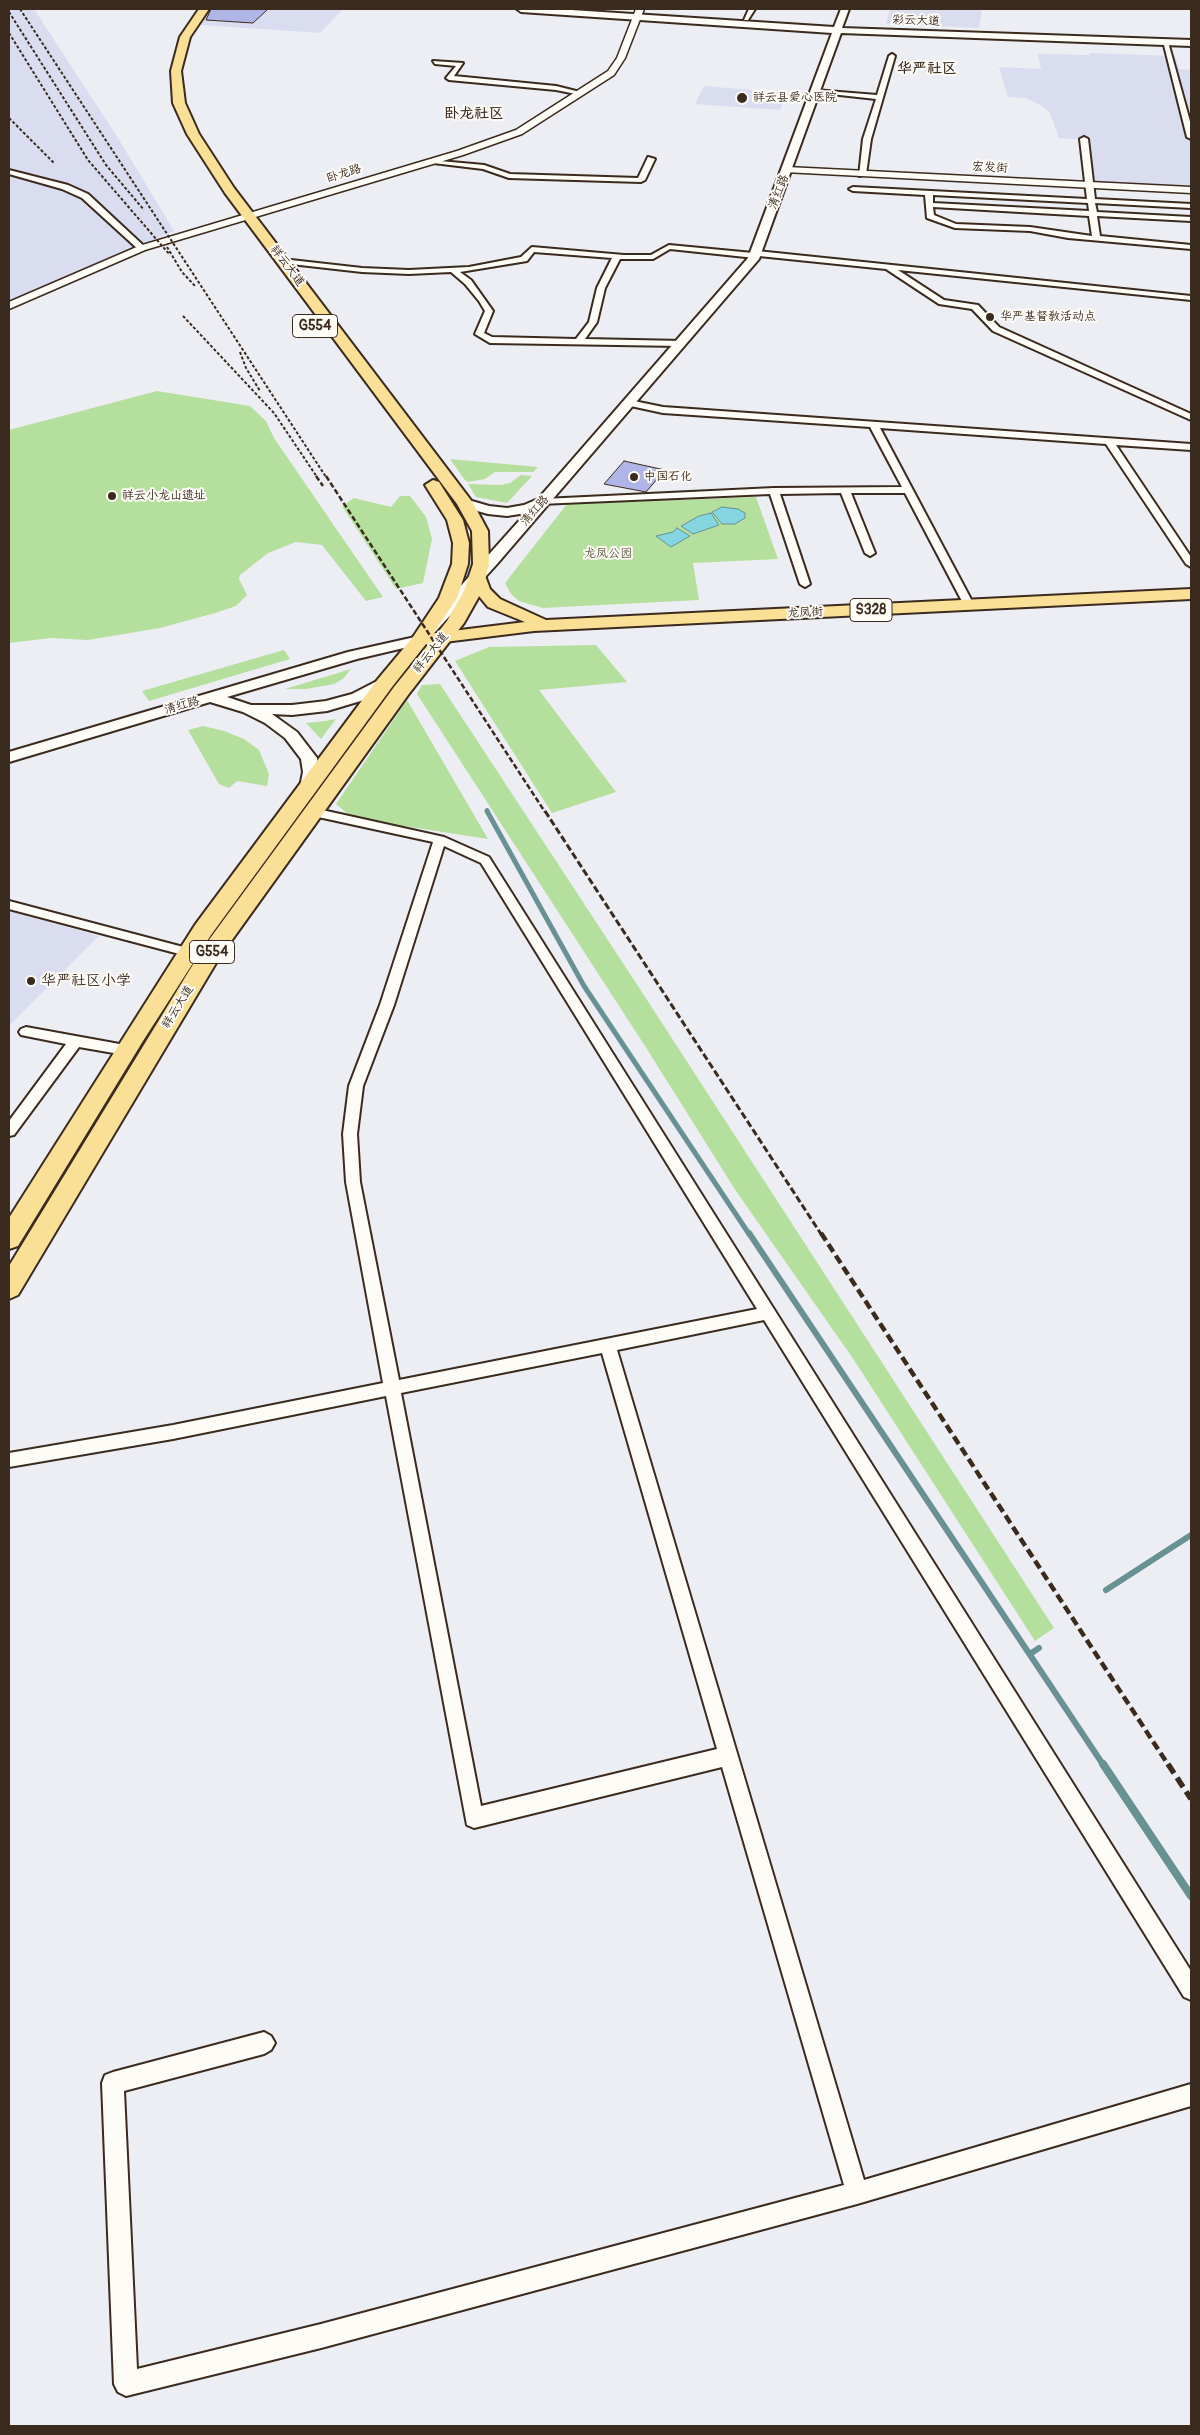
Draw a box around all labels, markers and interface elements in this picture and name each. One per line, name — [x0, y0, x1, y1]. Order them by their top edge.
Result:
street label: 彩云大道 — [892, 13, 940, 29]
district label: 华严社区 — [897, 60, 957, 78]
marker: 祥云县爱心医院 — [735, 91, 749, 105]
place label: 祥云县爱心医院 — [753, 91, 837, 105]
district label: 卧龙社区 — [444, 105, 504, 123]
street label: 宏发街 — [972, 160, 1008, 176]
street label: 卧龙路 — [325, 162, 363, 186]
street label: 清红路 — [766, 173, 792, 211]
street label: 祥云大道 — [267, 242, 307, 290]
place label: 华严基督教活动点 — [1000, 310, 1096, 324]
marker: 华严基督教活动点 — [984, 311, 996, 323]
road number: G554 — [292, 314, 338, 338]
place label: 中国石化 — [644, 470, 692, 484]
marker: 中国石化 — [628, 471, 640, 483]
place label: 祥云小龙山遗址 — [122, 489, 206, 503]
marker: 祥云小龙山遗址 — [106, 490, 118, 502]
street label: 清红路 — [518, 493, 552, 529]
park label: 龙凤公园 — [584, 547, 632, 561]
road number: S328 — [850, 598, 892, 622]
street label: 龙凤街 — [787, 605, 823, 621]
street label: 祥云大道 — [410, 630, 452, 676]
street label: 清红路 — [163, 694, 201, 718]
road number: G554 — [190, 940, 234, 964]
place label: 华严社区小学 — [41, 972, 131, 990]
marker: 华严社区小学 — [25, 975, 37, 987]
street label: 祥云大道 — [159, 983, 197, 1031]

